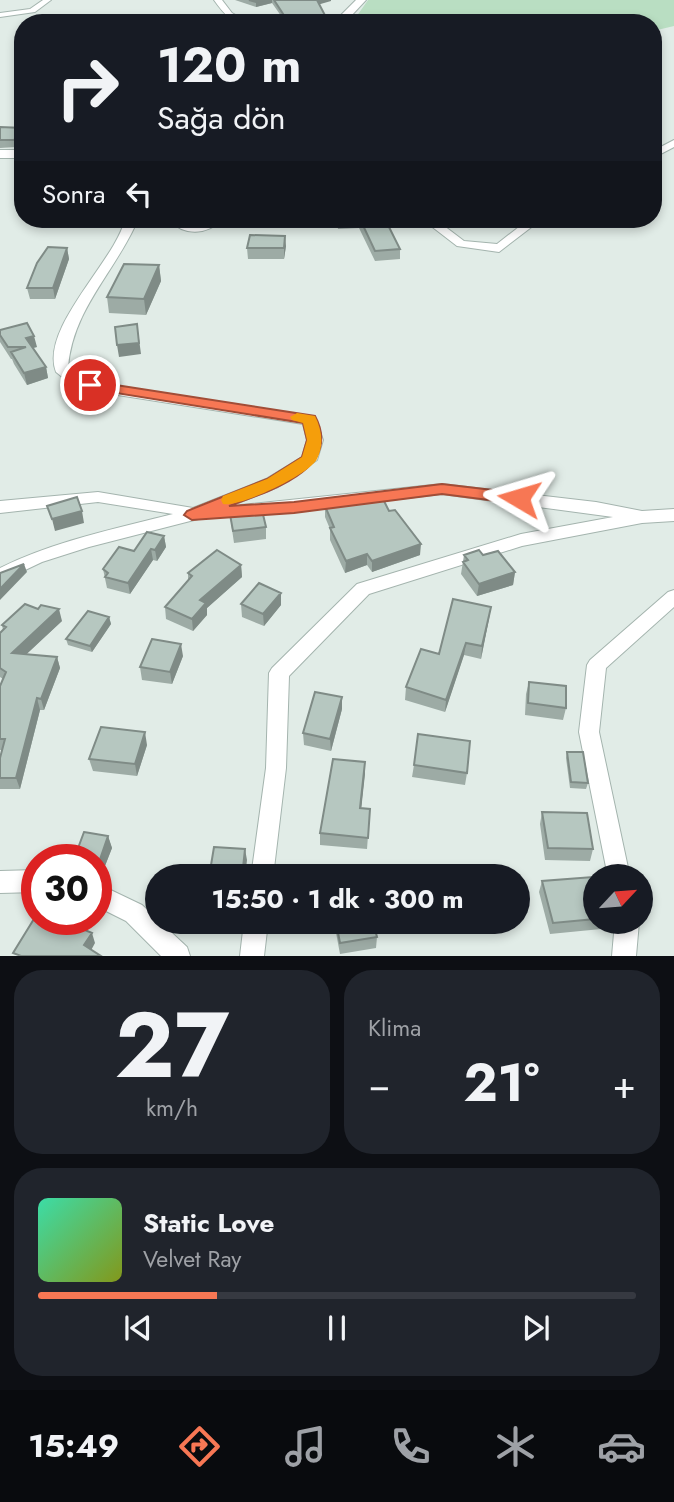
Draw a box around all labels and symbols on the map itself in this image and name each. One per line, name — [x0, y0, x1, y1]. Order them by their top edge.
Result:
pin — [60, 355, 120, 415]
position arrow — [482, 461, 556, 535]
speed limit sign: 30 — [21, 844, 112, 935]
north arrow — [583, 864, 653, 934]

